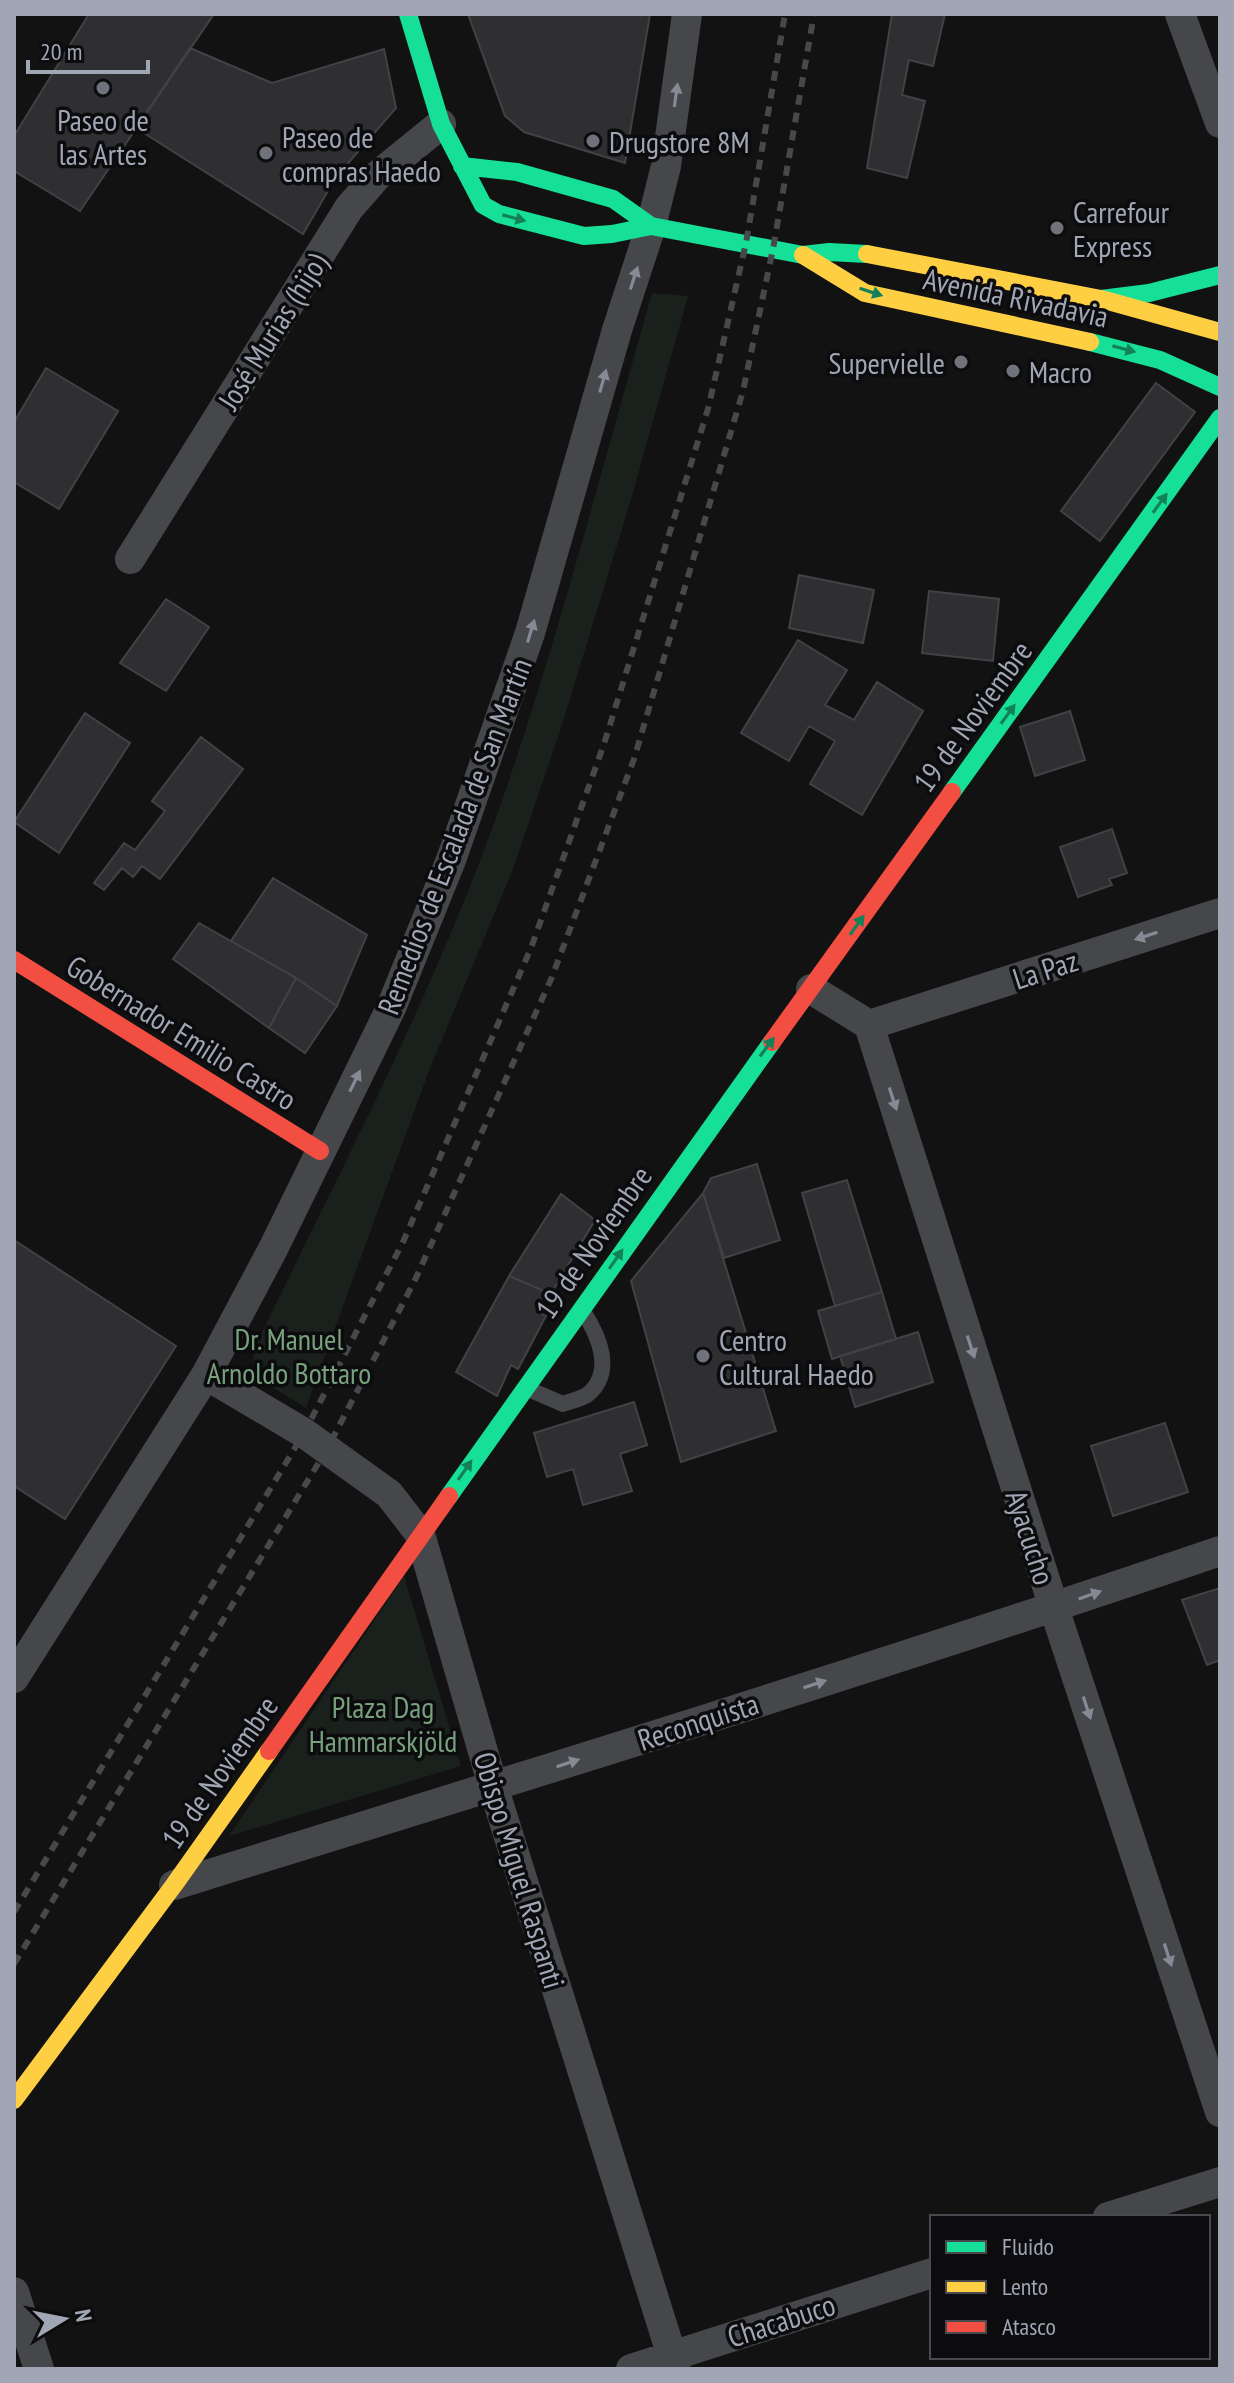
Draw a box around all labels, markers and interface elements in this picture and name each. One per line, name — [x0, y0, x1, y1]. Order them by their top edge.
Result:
scale bar — [28, 24, 148, 74]
text: 20 m — [40, 36, 82, 67]
marker: Paseo de las Artes — [94, 79, 112, 97]
one-way arrow — [670, 82, 683, 107]
place label: Paseo de las Artes — [57, 100, 149, 173]
place label: Paseo de compras Haedo — [282, 117, 441, 190]
place label: Drugstore 8M — [609, 122, 750, 161]
marker: Drugstore 8M — [584, 132, 602, 150]
marker: Paseo de compras Haedo — [257, 144, 275, 162]
place label: Carrefour Express — [1073, 192, 1170, 265]
one-way arrow — [502, 212, 527, 224]
marker: Carrefour Express — [1048, 219, 1066, 237]
street label: José Murias (hijo) — [208, 245, 336, 417]
street label: Avenida Rivadavia — [920, 258, 1112, 336]
one-way arrow — [628, 266, 641, 290]
one-way arrow — [859, 287, 883, 299]
place label: Supervielle — [829, 343, 945, 382]
one-way arrow — [1111, 344, 1136, 356]
place label: Macro — [1029, 352, 1092, 391]
marker: Supervielle — [952, 353, 970, 371]
marker: Macro — [1004, 362, 1022, 380]
one-way arrow — [597, 368, 609, 393]
one-way arrow — [1151, 492, 1167, 513]
one-way arrow — [525, 618, 538, 642]
street label: 19 de Noviembre — [904, 633, 1040, 799]
street label: Remedios de Escalada de San Martín — [368, 652, 540, 1020]
one-way arrow — [1000, 703, 1016, 725]
one-way arrow — [849, 915, 864, 936]
one-way arrow — [1133, 931, 1157, 943]
street label: La Paz — [1008, 940, 1082, 998]
street label: Gobernador Emilio Castro — [60, 946, 304, 1118]
one-way arrow — [759, 1037, 775, 1057]
one-way arrow — [348, 1070, 362, 1093]
one-way arrow — [887, 1087, 900, 1111]
street label: 19 de Noviembre — [526, 1158, 660, 1326]
one-way arrow — [608, 1248, 623, 1269]
park label: Dr. Manuel Arnoldo Bottaro — [207, 1319, 371, 1392]
place label: Centro Cultural Haedo — [719, 1320, 874, 1393]
one-way arrow — [966, 1335, 978, 1359]
marker: Centro Cultural Haedo — [694, 1347, 712, 1365]
one-way arrow — [457, 1460, 472, 1481]
street label: Ayacucho — [997, 1485, 1065, 1589]
one-way arrow — [1078, 1589, 1102, 1601]
one-way arrow — [804, 1677, 828, 1689]
street label: Reconquista — [633, 1683, 763, 1759]
park label: Plaza Dag Hammarskjöld — [309, 1687, 457, 1760]
street label: 19 de Noviembre — [152, 1688, 286, 1856]
one-way arrow — [1081, 1697, 1094, 1721]
street label: Obispo Miguel Raspanti — [465, 1747, 575, 1993]
one-way arrow — [556, 1756, 580, 1769]
one-way arrow — [1163, 1943, 1175, 1967]
legend — [930, 2215, 1210, 2359]
text: Fluido — [1002, 2231, 1054, 2262]
text: Lento — [1002, 2271, 1048, 2302]
north arrow — [24, 2279, 104, 2359]
street label: Chacabuco — [722, 2284, 840, 2356]
text: N — [69, 2307, 99, 2324]
text: Atasco — [1002, 2311, 1056, 2342]

